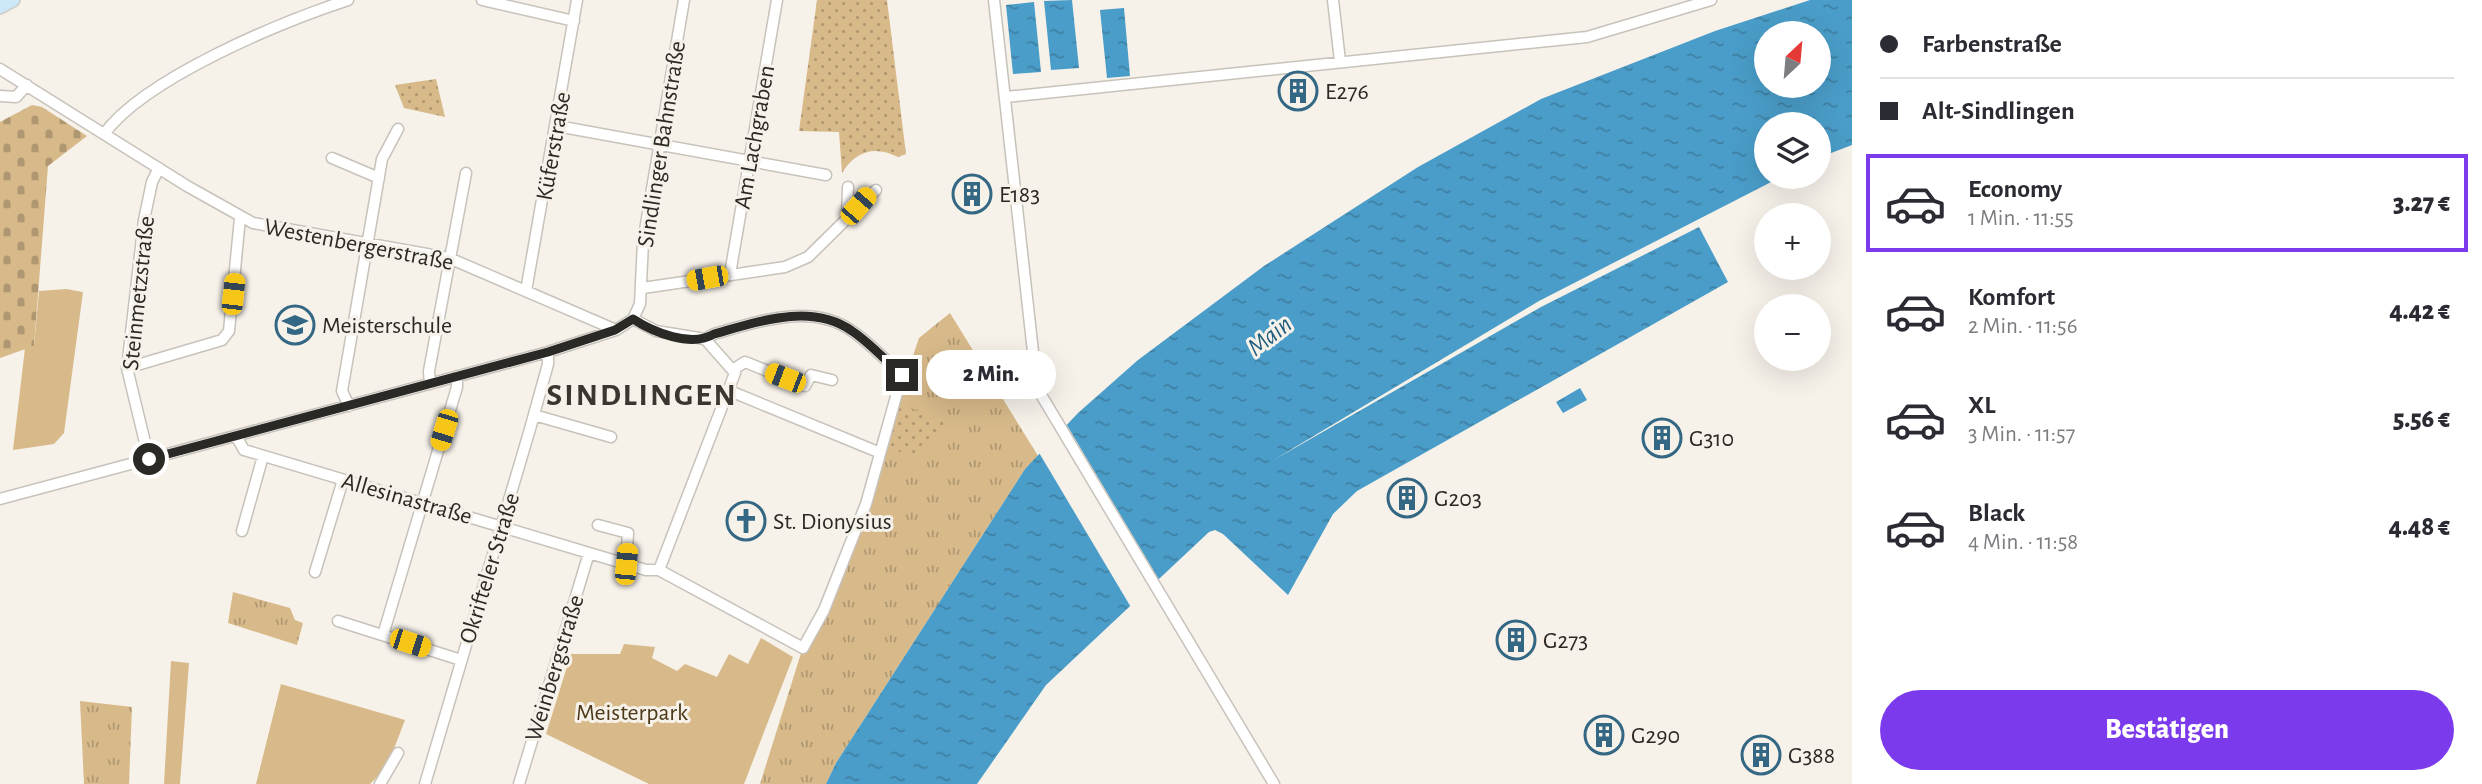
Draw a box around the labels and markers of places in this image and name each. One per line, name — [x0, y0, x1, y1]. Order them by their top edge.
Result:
building icon: E276 — [1277, 70, 1319, 112]
place label: E276 — [1325, 80, 1369, 104]
building icon: E183 — [951, 173, 993, 215]
place label: E183 — [999, 183, 1040, 207]
school or university icon: Meisterschule — [274, 304, 316, 346]
place label: Meisterschule — [322, 314, 452, 338]
building icon: G310 — [1641, 417, 1683, 459]
place label: G310 — [1689, 427, 1734, 451]
building icon: G203 — [1386, 477, 1428, 519]
place label: G203 — [1434, 487, 1482, 511]
church icon: St. Dionysius — [725, 500, 767, 542]
place label: St. Dionysius — [773, 510, 892, 534]
building icon: G273 — [1495, 619, 1537, 661]
place label: G273 — [1543, 629, 1588, 653]
building icon: G290 — [1583, 714, 1625, 756]
place label: G290 — [1631, 724, 1680, 748]
building icon: G388 — [1740, 734, 1782, 776]
place label: G388 — [1788, 744, 1835, 768]

